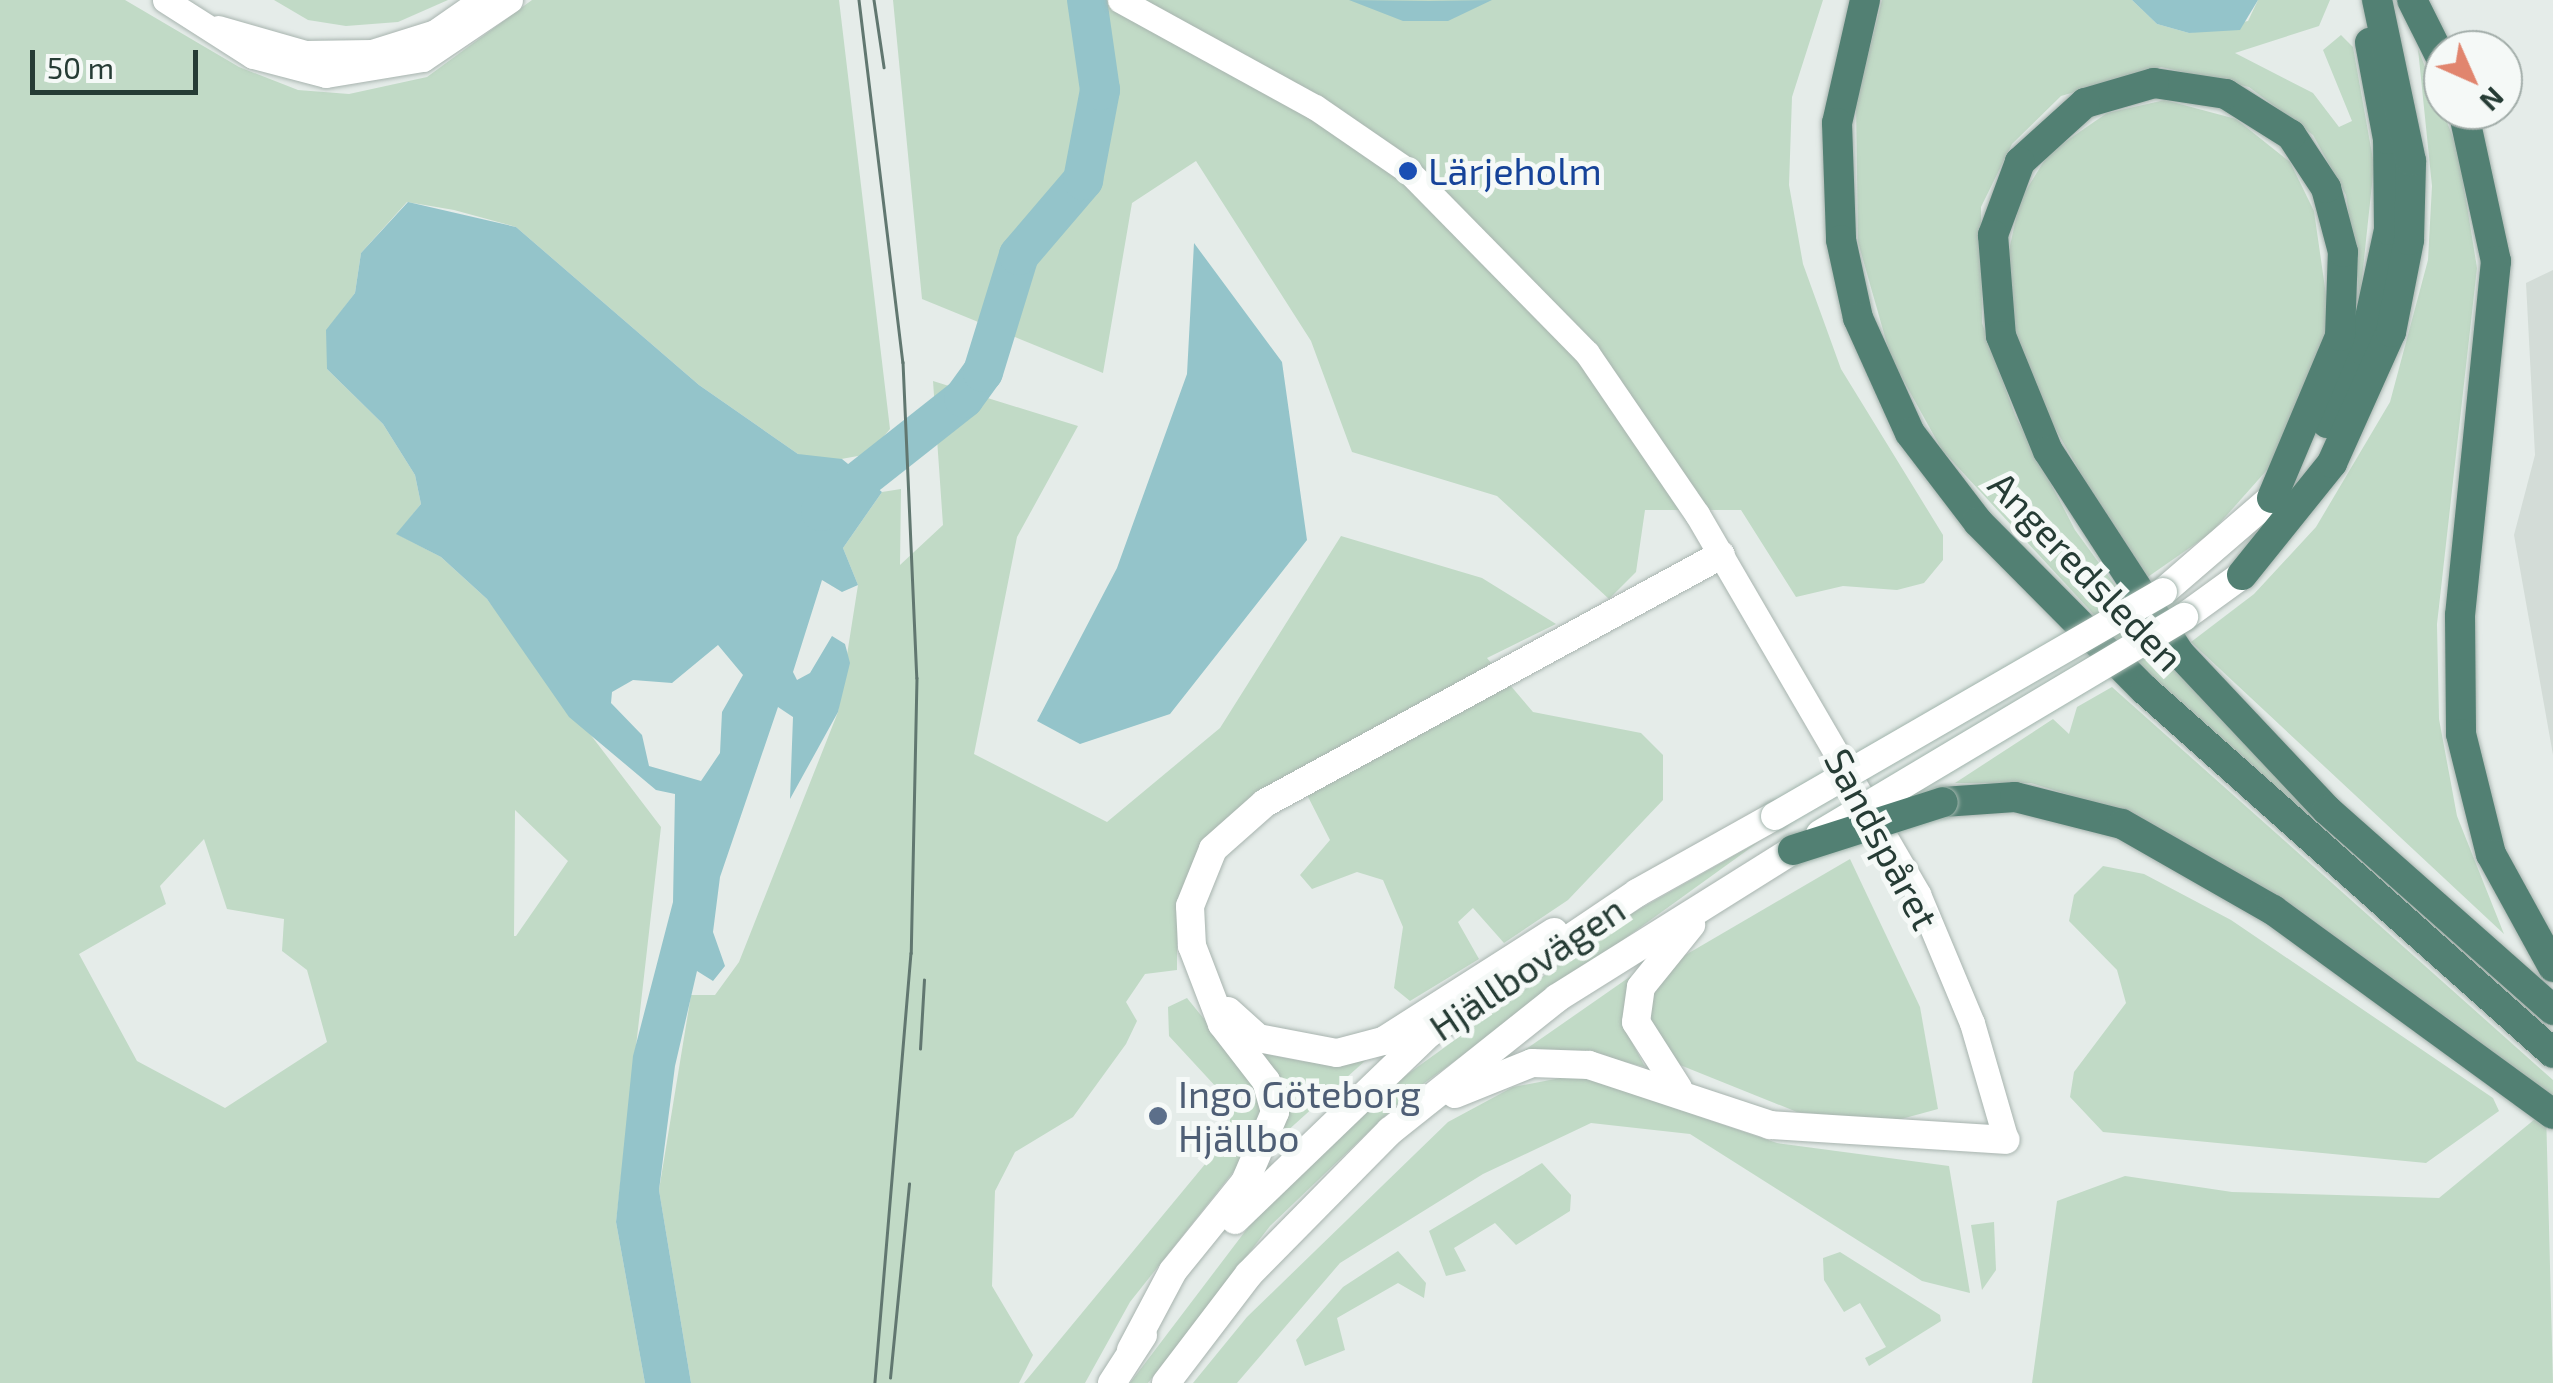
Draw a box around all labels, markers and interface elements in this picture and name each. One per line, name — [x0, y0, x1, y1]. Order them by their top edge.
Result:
scale bar — [35, 30, 202, 92]
north arrow — [2423, 30, 2523, 130]
text: 50 m — [47, 49, 114, 85]
text: N — [2474, 81, 2512, 119]
place label: Lärjeholm — [1428, 148, 1602, 194]
marker: Lärjeholm — [1397, 160, 1419, 182]
street label: Angeredsleden — [1980, 462, 2192, 680]
street label: Sandspåret — [1815, 741, 1949, 937]
street label: Hjällbovägen — [1421, 886, 1633, 1050]
place label: Ingo Göteborg Hjällbo — [1178, 1071, 1421, 1160]
marker: Ingo Göteborg Hjällbo — [1147, 1105, 1169, 1127]

